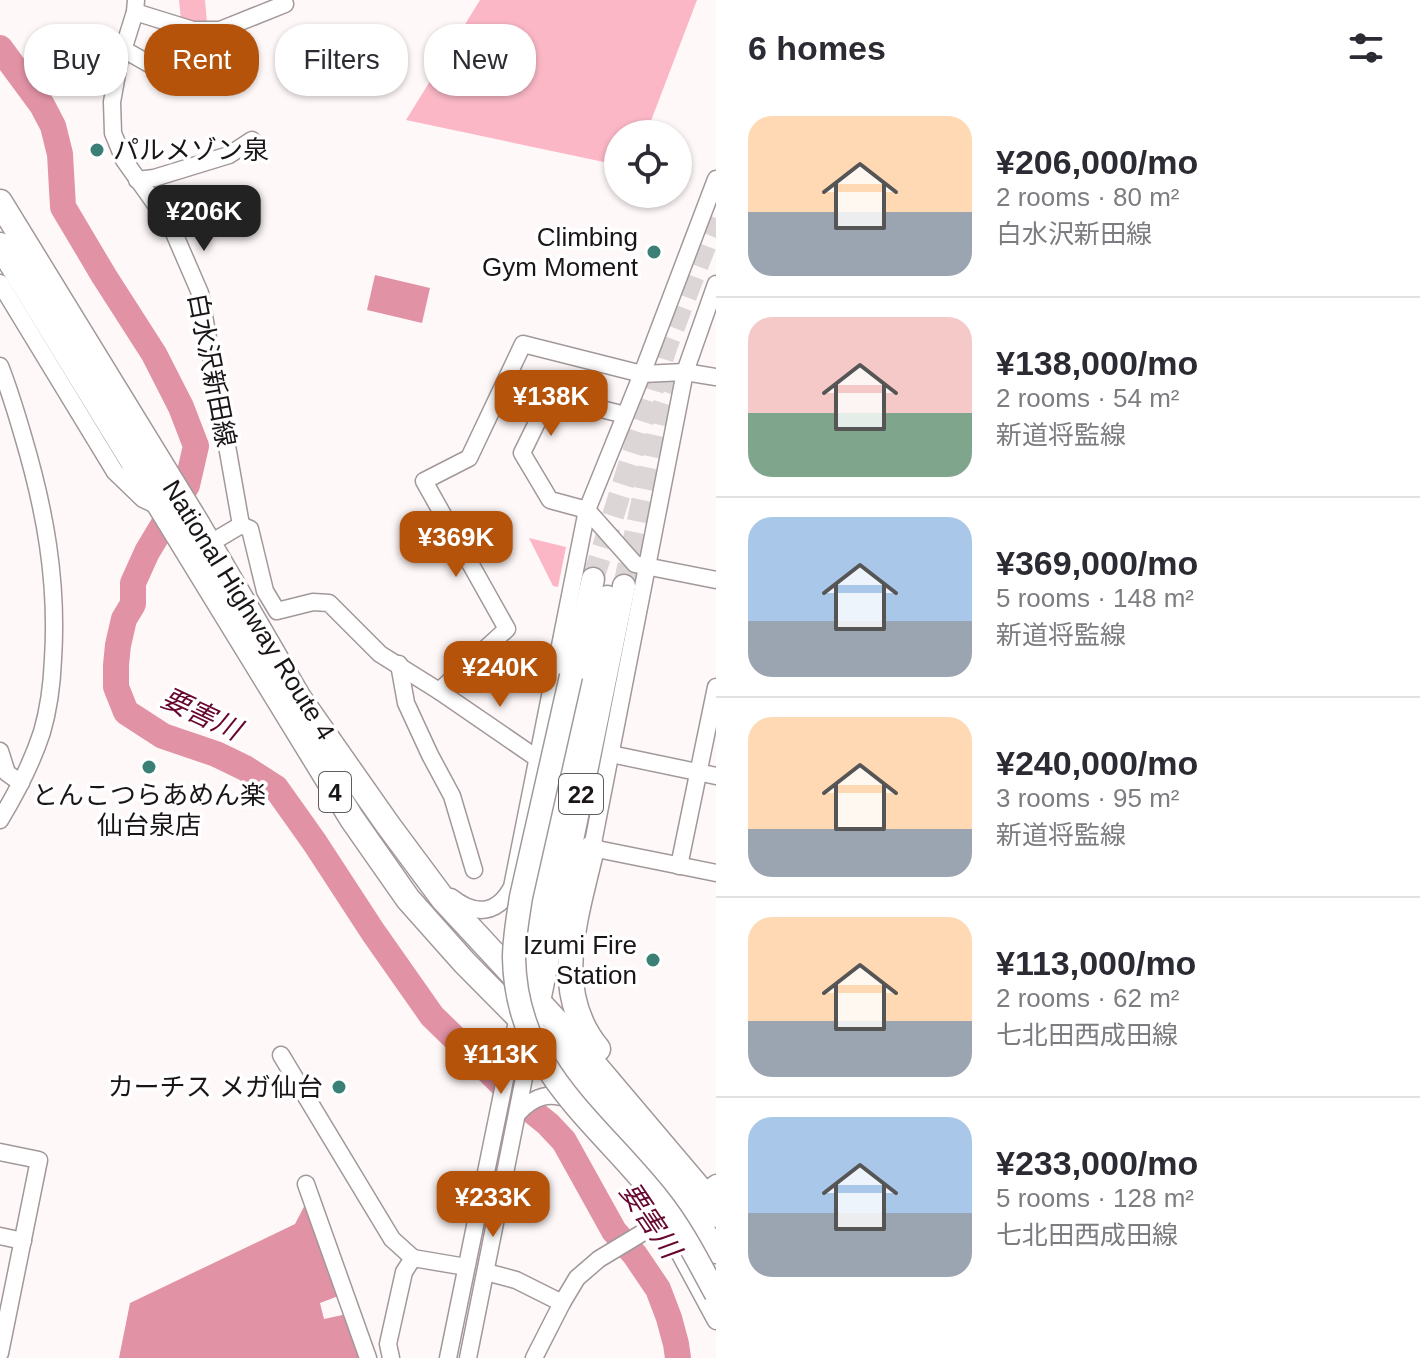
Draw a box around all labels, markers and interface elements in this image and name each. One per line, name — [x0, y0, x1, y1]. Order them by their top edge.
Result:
chip: Buy — [24, 24, 128, 96]
chip: Rent — [144, 24, 259, 96]
chip: Filters — [275, 24, 408, 96]
chip: New — [424, 24, 536, 96]
icon: filters — [1344, 26, 1388, 70]
text: 6 homes — [748, 29, 886, 67]
map controls — [604, 120, 692, 208]
button: locate — [604, 120, 692, 208]
place label: パルメゾン泉 — [113, 135, 269, 165]
marker: パルメゾン泉 — [88, 141, 106, 159]
text: ¥206,000/mo — [996, 143, 1198, 181]
icon: home — [812, 148, 908, 244]
text: 2 rooms · 80 m² — [996, 182, 1180, 212]
pin: ¥206K — [148, 185, 260, 253]
text: ¥206K — [166, 196, 242, 226]
text: 白水沢新田線 — [996, 219, 1152, 249]
place label: Climbing Gym Moment — [482, 222, 639, 282]
marker: Climbing Gym Moment — [645, 243, 663, 261]
street label: 白水沢新田線 — [182, 291, 242, 449]
text: ¥138,000/mo — [996, 344, 1198, 382]
icon: home — [812, 349, 908, 445]
pin: ¥138K — [495, 370, 607, 438]
text: ¥138K — [513, 381, 589, 411]
text: 2 rooms · 54 m² — [996, 383, 1180, 413]
text: 新道将監線 — [996, 420, 1126, 450]
street label: National Highway Route 4 — [157, 475, 341, 745]
pin: ¥369K — [400, 511, 512, 579]
text: ¥369K — [418, 522, 494, 552]
text: ¥369,000/mo — [996, 544, 1198, 582]
icon: home — [812, 549, 908, 645]
text: 5 rooms · 148 m² — [996, 583, 1194, 613]
text: 新道将監線 — [996, 620, 1126, 650]
pin: ¥240K — [444, 641, 556, 709]
text: ¥240K — [462, 652, 538, 682]
water label: 要害川 — [156, 682, 248, 747]
text: ¥240,000/mo — [996, 744, 1198, 782]
icon: home — [812, 749, 908, 845]
marker: とんこつらあめん楽 仙台泉店 — [140, 758, 158, 776]
road number: 4 — [319, 772, 351, 812]
road number: 22 — [559, 774, 603, 814]
place label: とんこつらあめん楽 仙台泉店 — [32, 780, 266, 840]
text: 3 rooms · 95 m² — [996, 783, 1180, 813]
text: 新道将監線 — [996, 820, 1126, 850]
place label: Izumi Fire Station — [523, 930, 637, 990]
text: ¥113,000/mo — [996, 944, 1196, 982]
icon: home — [812, 949, 908, 1045]
marker: Izumi Fire Station — [644, 951, 662, 969]
text: 2 rooms · 62 m² — [996, 983, 1180, 1013]
text: 七北田西成田線 — [996, 1020, 1178, 1050]
pin: ¥113K — [445, 1028, 557, 1096]
text: ¥113K — [463, 1039, 539, 1069]
place label: カーチス メガ仙台 — [108, 1072, 323, 1102]
marker: カーチス メガ仙台 — [330, 1078, 348, 1096]
text: ¥233,000/mo — [996, 1144, 1198, 1182]
icon: home — [812, 1149, 908, 1245]
pin: ¥233K — [437, 1171, 549, 1239]
water label: 要害川 — [614, 1177, 688, 1266]
text: ¥233K — [455, 1182, 531, 1212]
text: 5 rooms · 128 m² — [996, 1183, 1194, 1213]
text: 七北田西成田線 — [996, 1220, 1178, 1250]

